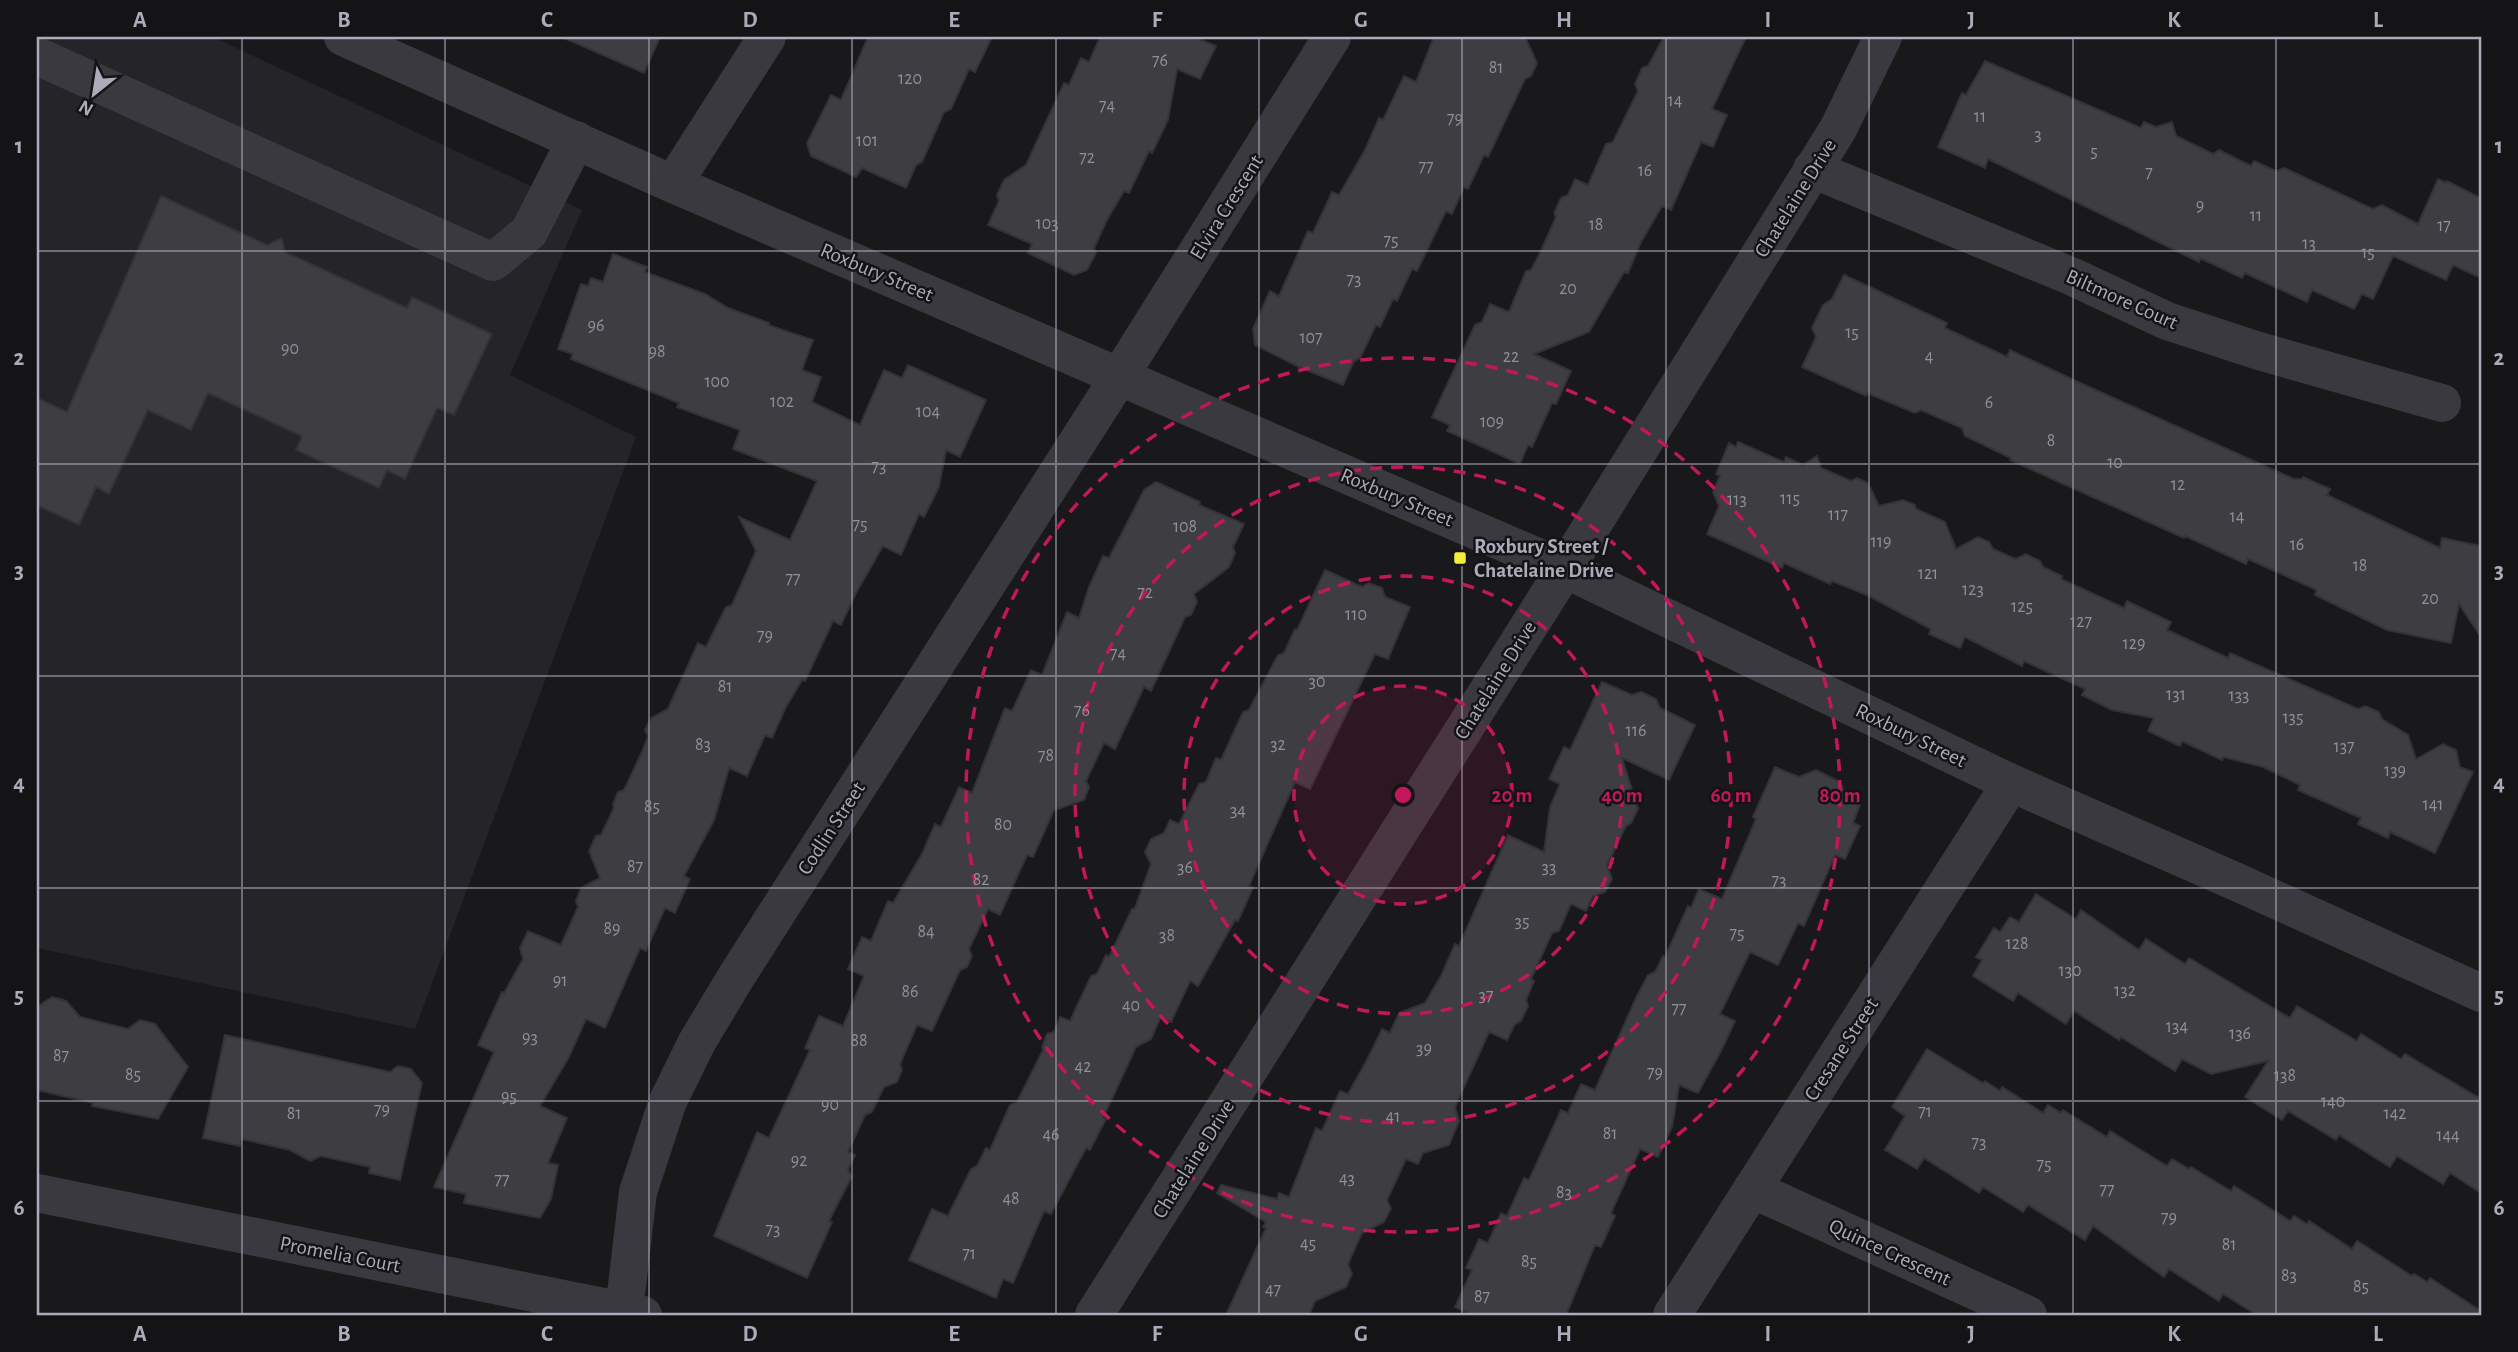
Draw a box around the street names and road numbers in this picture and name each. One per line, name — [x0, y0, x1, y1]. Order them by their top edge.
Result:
street label: Chatelaine Drive — [1751, 135, 1840, 261]
street label: Elvira Crescent — [1186, 151, 1267, 263]
street label: Roxbury Street — [817, 239, 937, 306]
street label: Biltmore Court — [2063, 265, 2181, 334]
street label: Roxbury Street — [1337, 464, 1457, 531]
street label: Chatelaine Drive — [1451, 617, 1540, 743]
street label: Roxbury Street — [1852, 700, 1970, 771]
street label: Codlin Street — [794, 778, 869, 878]
street label: Cresane Street — [1801, 994, 1882, 1104]
street label: Chatelaine Drive — [1149, 1096, 1238, 1222]
street label: Quince Crescent — [1826, 1215, 1954, 1290]
street label: Promelia Court — [278, 1233, 402, 1277]

